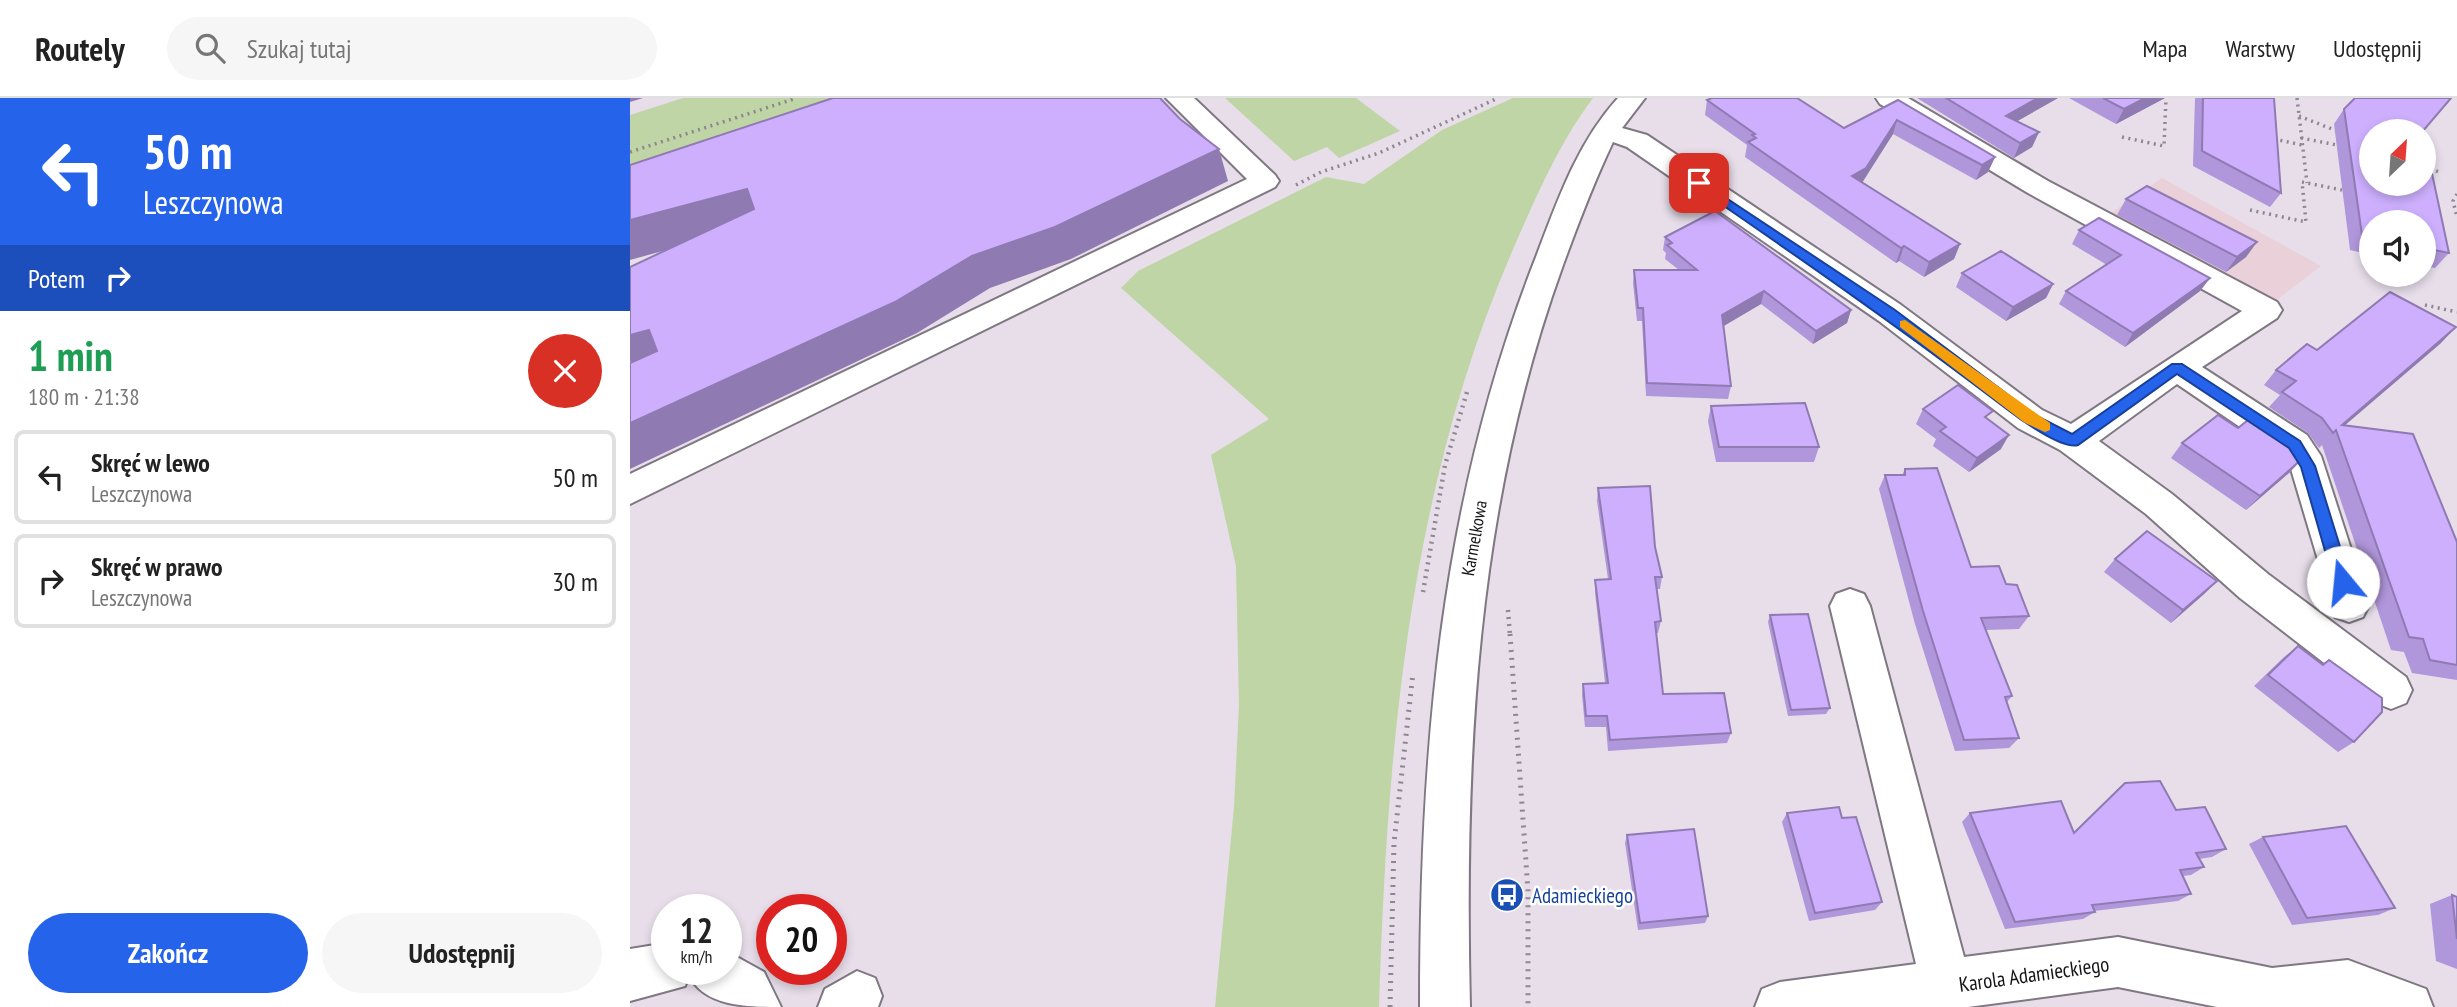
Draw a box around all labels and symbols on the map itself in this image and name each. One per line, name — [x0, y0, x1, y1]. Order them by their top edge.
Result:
north arrow — [2359, 119, 2436, 196]
pin — [1669, 153, 1729, 213]
street label: Karmelkowa — [1456, 498, 1492, 578]
position arrow — [2306, 545, 2380, 619]
bus stop icon: Adamieckiego — [1488, 876, 1526, 914]
place label: Adamieckiego — [1532, 882, 1633, 909]
speed limit sign: 20 — [756, 894, 847, 985]
street label: Karola Adamieckiego — [1957, 950, 2111, 998]

